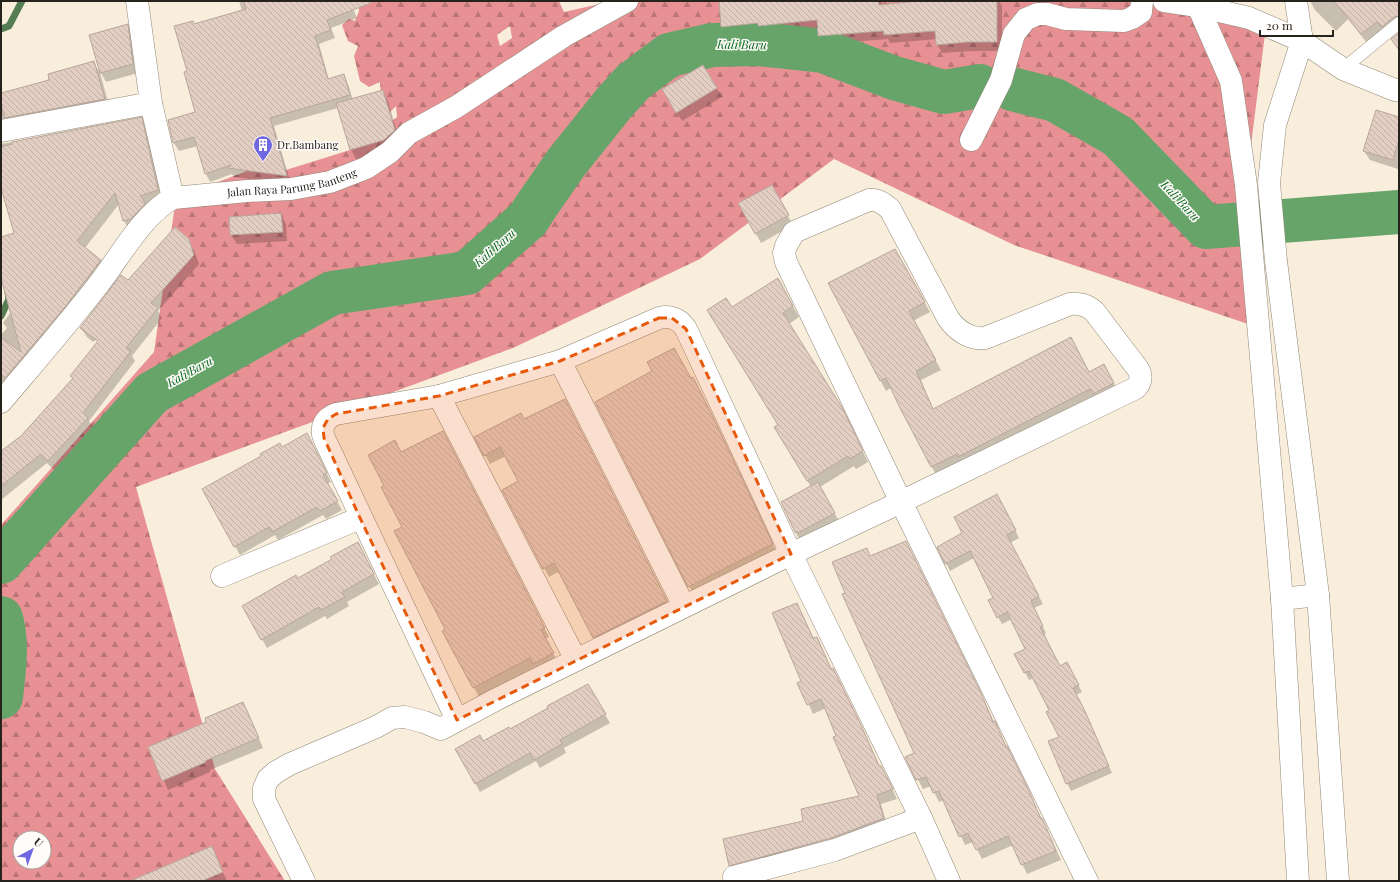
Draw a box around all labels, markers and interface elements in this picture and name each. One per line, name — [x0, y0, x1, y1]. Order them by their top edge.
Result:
scale bar — [1260, 12, 1333, 38]
text: 20 m — [1266, 17, 1293, 33]
water label: Kali Baru — [716, 36, 767, 52]
building icon: Dr.Bambang — [252, 134, 274, 162]
place label: Dr.Bambang — [277, 137, 338, 152]
street label: Jalan Raya Parung Banteng — [225, 164, 359, 200]
water label: Kali Baru — [1157, 176, 1204, 224]
water label: Kali Baru — [470, 225, 519, 270]
water label: Kali Baru — [163, 352, 215, 391]
north arrow — [12, 830, 52, 870]
text: U — [31, 834, 47, 850]

